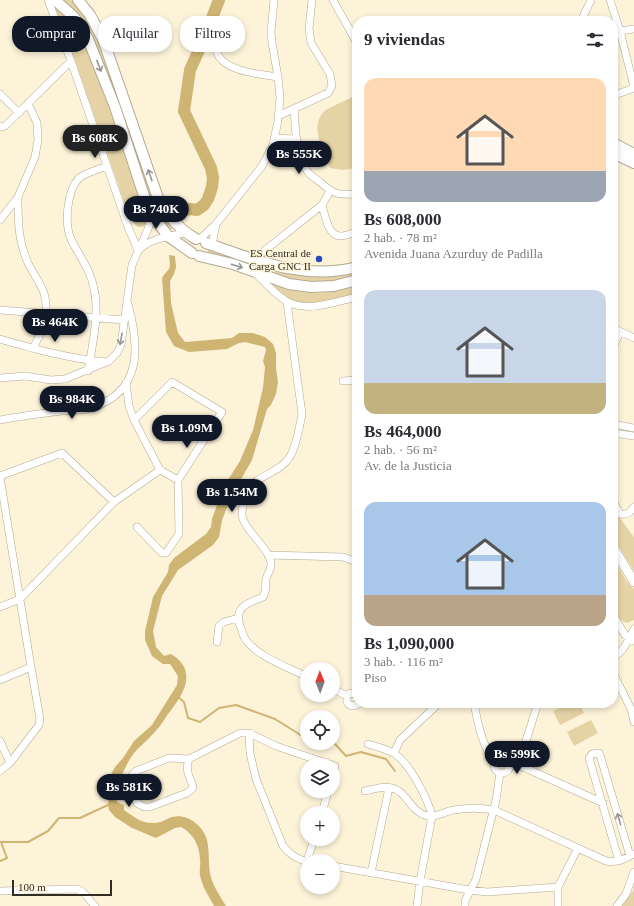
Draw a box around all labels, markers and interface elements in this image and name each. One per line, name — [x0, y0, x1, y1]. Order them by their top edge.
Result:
chip: Comprar — [12, 16, 90, 52]
chip: Alquilar — [98, 16, 172, 52]
chip: Filtros — [180, 16, 245, 52]
icon: filters — [584, 29, 606, 51]
text: 9 viviendas — [364, 30, 445, 49]
one-way arrow — [95, 60, 103, 72]
icon: home — [449, 104, 521, 176]
pin: Bs 608K — [58, 125, 132, 159]
text: Bs 608K — [72, 130, 118, 145]
pin: Bs 555K — [262, 141, 336, 175]
text: Bs 555K — [276, 146, 322, 161]
one-way arrow — [146, 169, 153, 182]
pin: Bs 740K — [119, 196, 193, 230]
text: Bs 740K — [133, 201, 179, 216]
text: Bs 608,000 — [364, 210, 441, 229]
text: 2 hab. · 78 m² — [364, 230, 437, 245]
text: Avenida Juana Azurduy de Padilla — [364, 246, 543, 261]
place label: ES Central de Carga GNC II — [249, 247, 311, 272]
marker: ES Central de Carga GNC II — [314, 254, 324, 264]
one-way arrow — [230, 263, 243, 270]
pin: Bs 464K — [18, 309, 92, 343]
text: Bs 464K — [32, 314, 78, 329]
icon: home — [449, 316, 521, 388]
one-way arrow — [117, 332, 125, 345]
pin: Bs 984K — [35, 386, 109, 420]
text: Bs 984K — [49, 391, 95, 406]
pin: Bs 1.09M — [146, 415, 228, 449]
text: Bs 1.09M — [161, 420, 213, 435]
text: Bs 464,000 — [364, 422, 441, 441]
text: 2 hab. · 56 m² — [364, 442, 437, 457]
text: Av. de la Justicia — [364, 458, 452, 473]
pin: Bs 1.54M — [191, 479, 273, 513]
text: Bs 1.54M — [206, 484, 258, 499]
icon: home — [449, 528, 521, 600]
text: Bs 1,090,000 — [364, 634, 454, 653]
text: 3 hab. · 116 m² — [364, 654, 443, 669]
north arrow — [300, 662, 340, 702]
map controls — [300, 662, 340, 894]
text: Piso — [364, 670, 386, 685]
button: locate — [300, 710, 340, 750]
pin: Bs 599K — [480, 741, 554, 775]
text: Bs 599K — [494, 746, 540, 761]
button: layers — [300, 758, 340, 798]
pin: Bs 581K — [92, 774, 166, 808]
text: Bs 581K — [106, 779, 152, 794]
button: + — [300, 806, 340, 846]
one-way arrow — [615, 813, 622, 826]
button: − — [300, 854, 340, 894]
scale bar — [12, 878, 112, 897]
text: 100 m — [18, 881, 46, 893]

